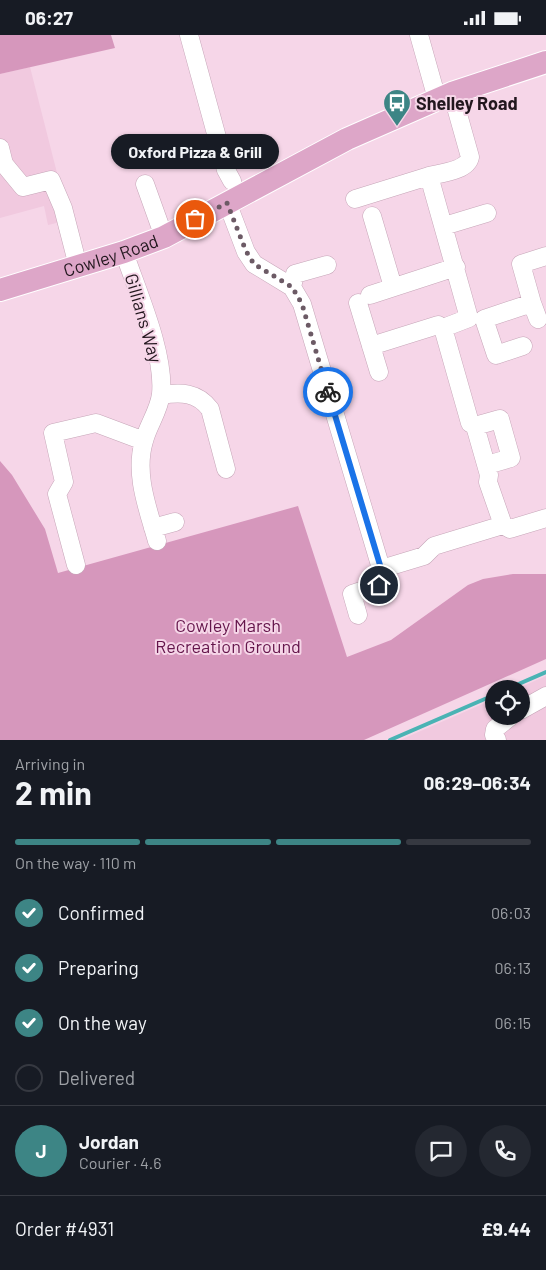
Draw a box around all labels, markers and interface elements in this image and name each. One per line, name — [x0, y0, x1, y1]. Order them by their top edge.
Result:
text: 06:27 — [25, 6, 73, 29]
bus stop icon: Shelley Road — [382, 88, 412, 127]
place label: Shelley Road — [416, 92, 518, 114]
callout: Oxford Pizza & Grill — [111, 134, 279, 169]
text: Oxford Pizza & Grill — [128, 142, 262, 161]
pin — [174, 198, 216, 240]
icon: bag — [181, 205, 209, 233]
street label: Cowley Road — [61, 229, 161, 281]
street label: Gillians Way — [121, 271, 167, 365]
courier — [303, 367, 353, 417]
icon: bike — [314, 378, 342, 406]
pin — [358, 564, 400, 606]
icon: home — [365, 571, 393, 599]
park label: Cowley Marsh Recreation Ground — [155, 614, 301, 657]
map controls — [485, 680, 530, 725]
button: locate — [485, 680, 530, 725]
text: Arriving in — [15, 754, 85, 773]
text: 06:29–06:34 — [424, 771, 531, 794]
text: 2 min — [15, 773, 92, 811]
text: On the way · 110 m — [15, 853, 136, 872]
icon: check — [15, 899, 43, 927]
text: Confirmed — [58, 901, 145, 924]
text: 06:03 — [491, 903, 531, 922]
icon: check — [15, 954, 43, 982]
text: Preparing — [58, 956, 139, 979]
text: 06:13 — [494, 958, 531, 977]
icon: check — [15, 1009, 43, 1037]
text: On the way — [58, 1011, 147, 1034]
text: 06:15 — [494, 1013, 531, 1032]
text: Delivered — [58, 1066, 135, 1089]
button: chat — [415, 1125, 467, 1177]
button: phone — [479, 1125, 531, 1177]
text: Jordan — [79, 1130, 139, 1153]
text: J — [35, 1139, 47, 1162]
text: Courier · 4.6 — [79, 1153, 162, 1172]
text: Order #4931 — [15, 1217, 114, 1240]
text: £9.44 — [481, 1217, 531, 1240]

